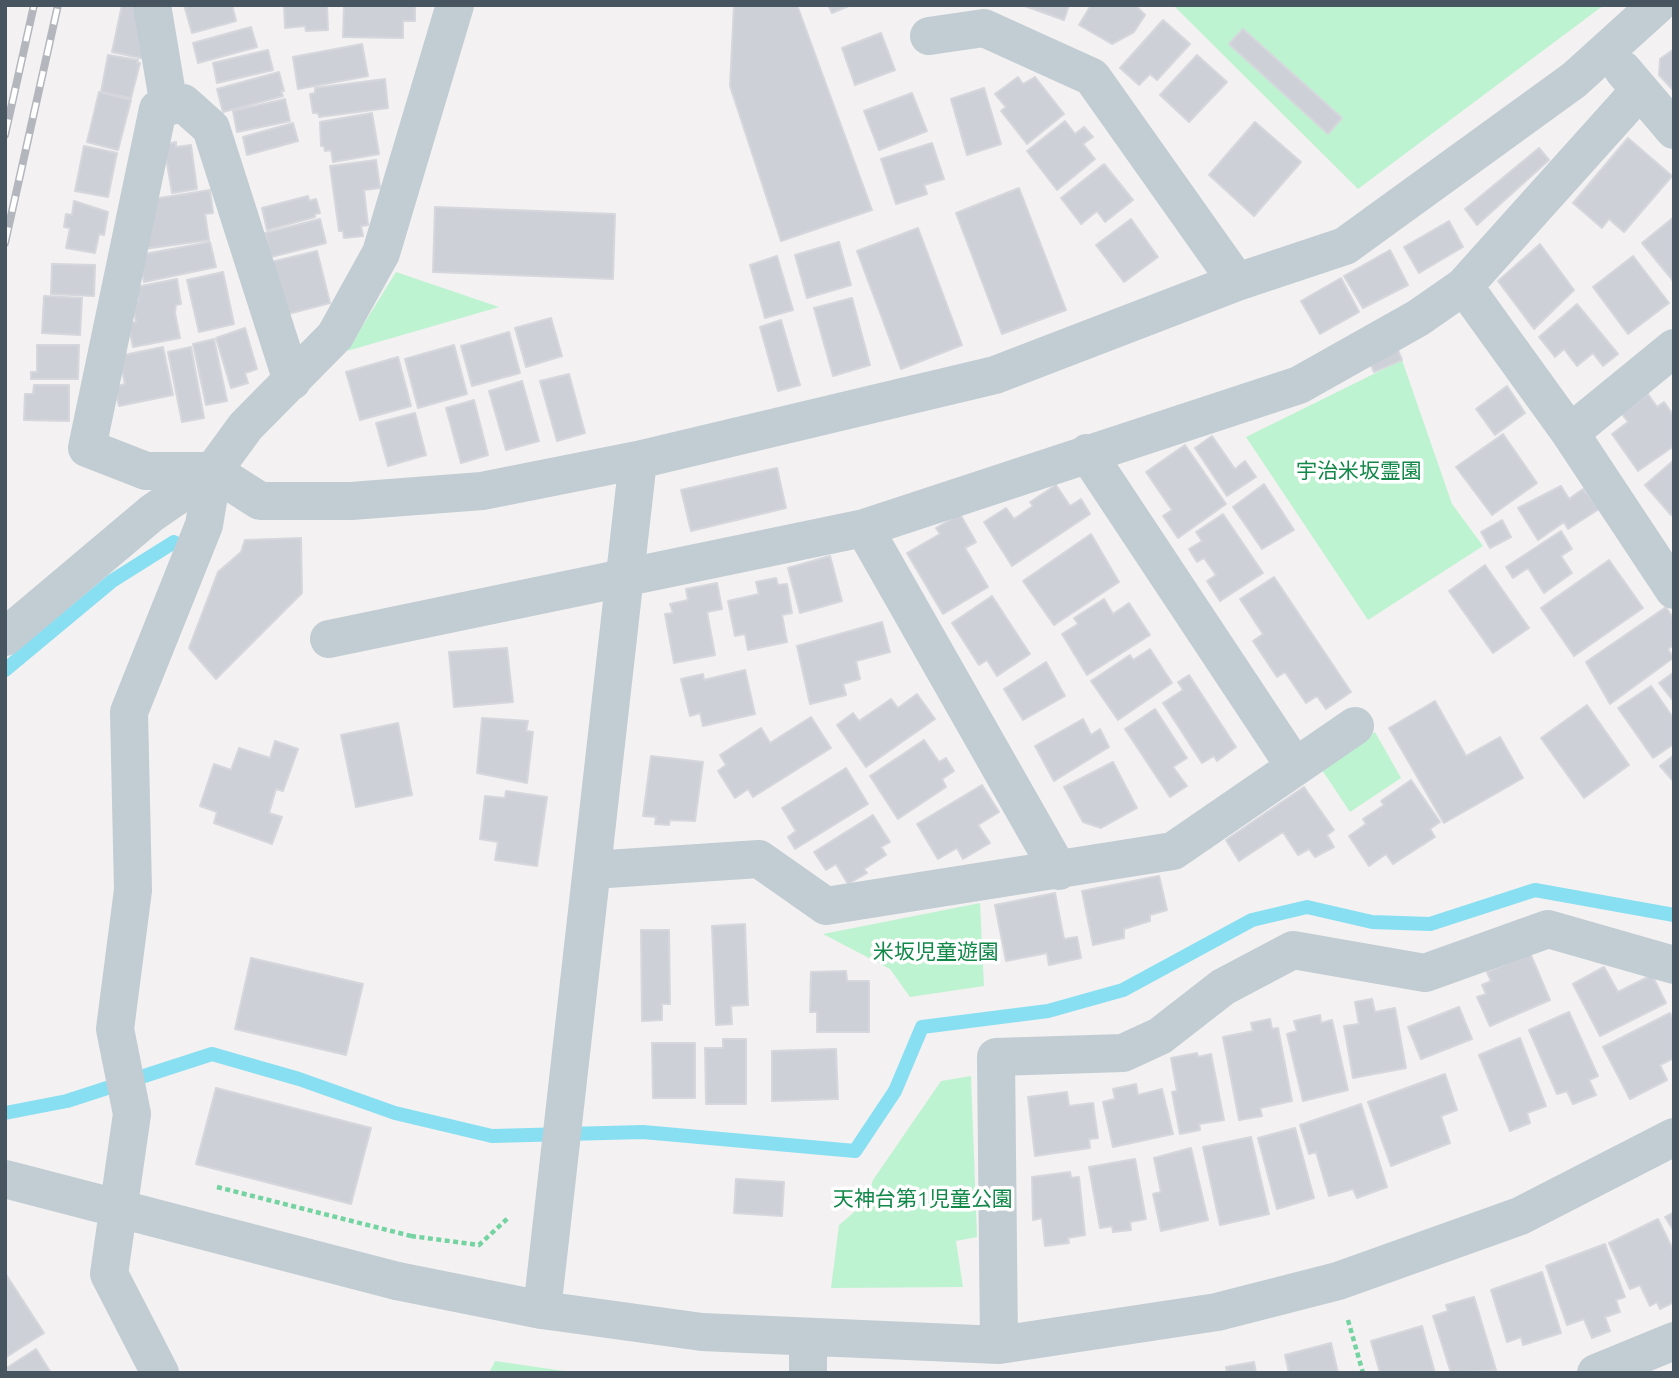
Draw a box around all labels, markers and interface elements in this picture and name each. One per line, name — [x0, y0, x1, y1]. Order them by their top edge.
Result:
park label: 宇治米坂霊園 — [1296, 458, 1422, 484]
park label: 米坂児童遊園 — [873, 939, 999, 965]
park label: 天神台第1児童公園 — [833, 1186, 1013, 1212]

